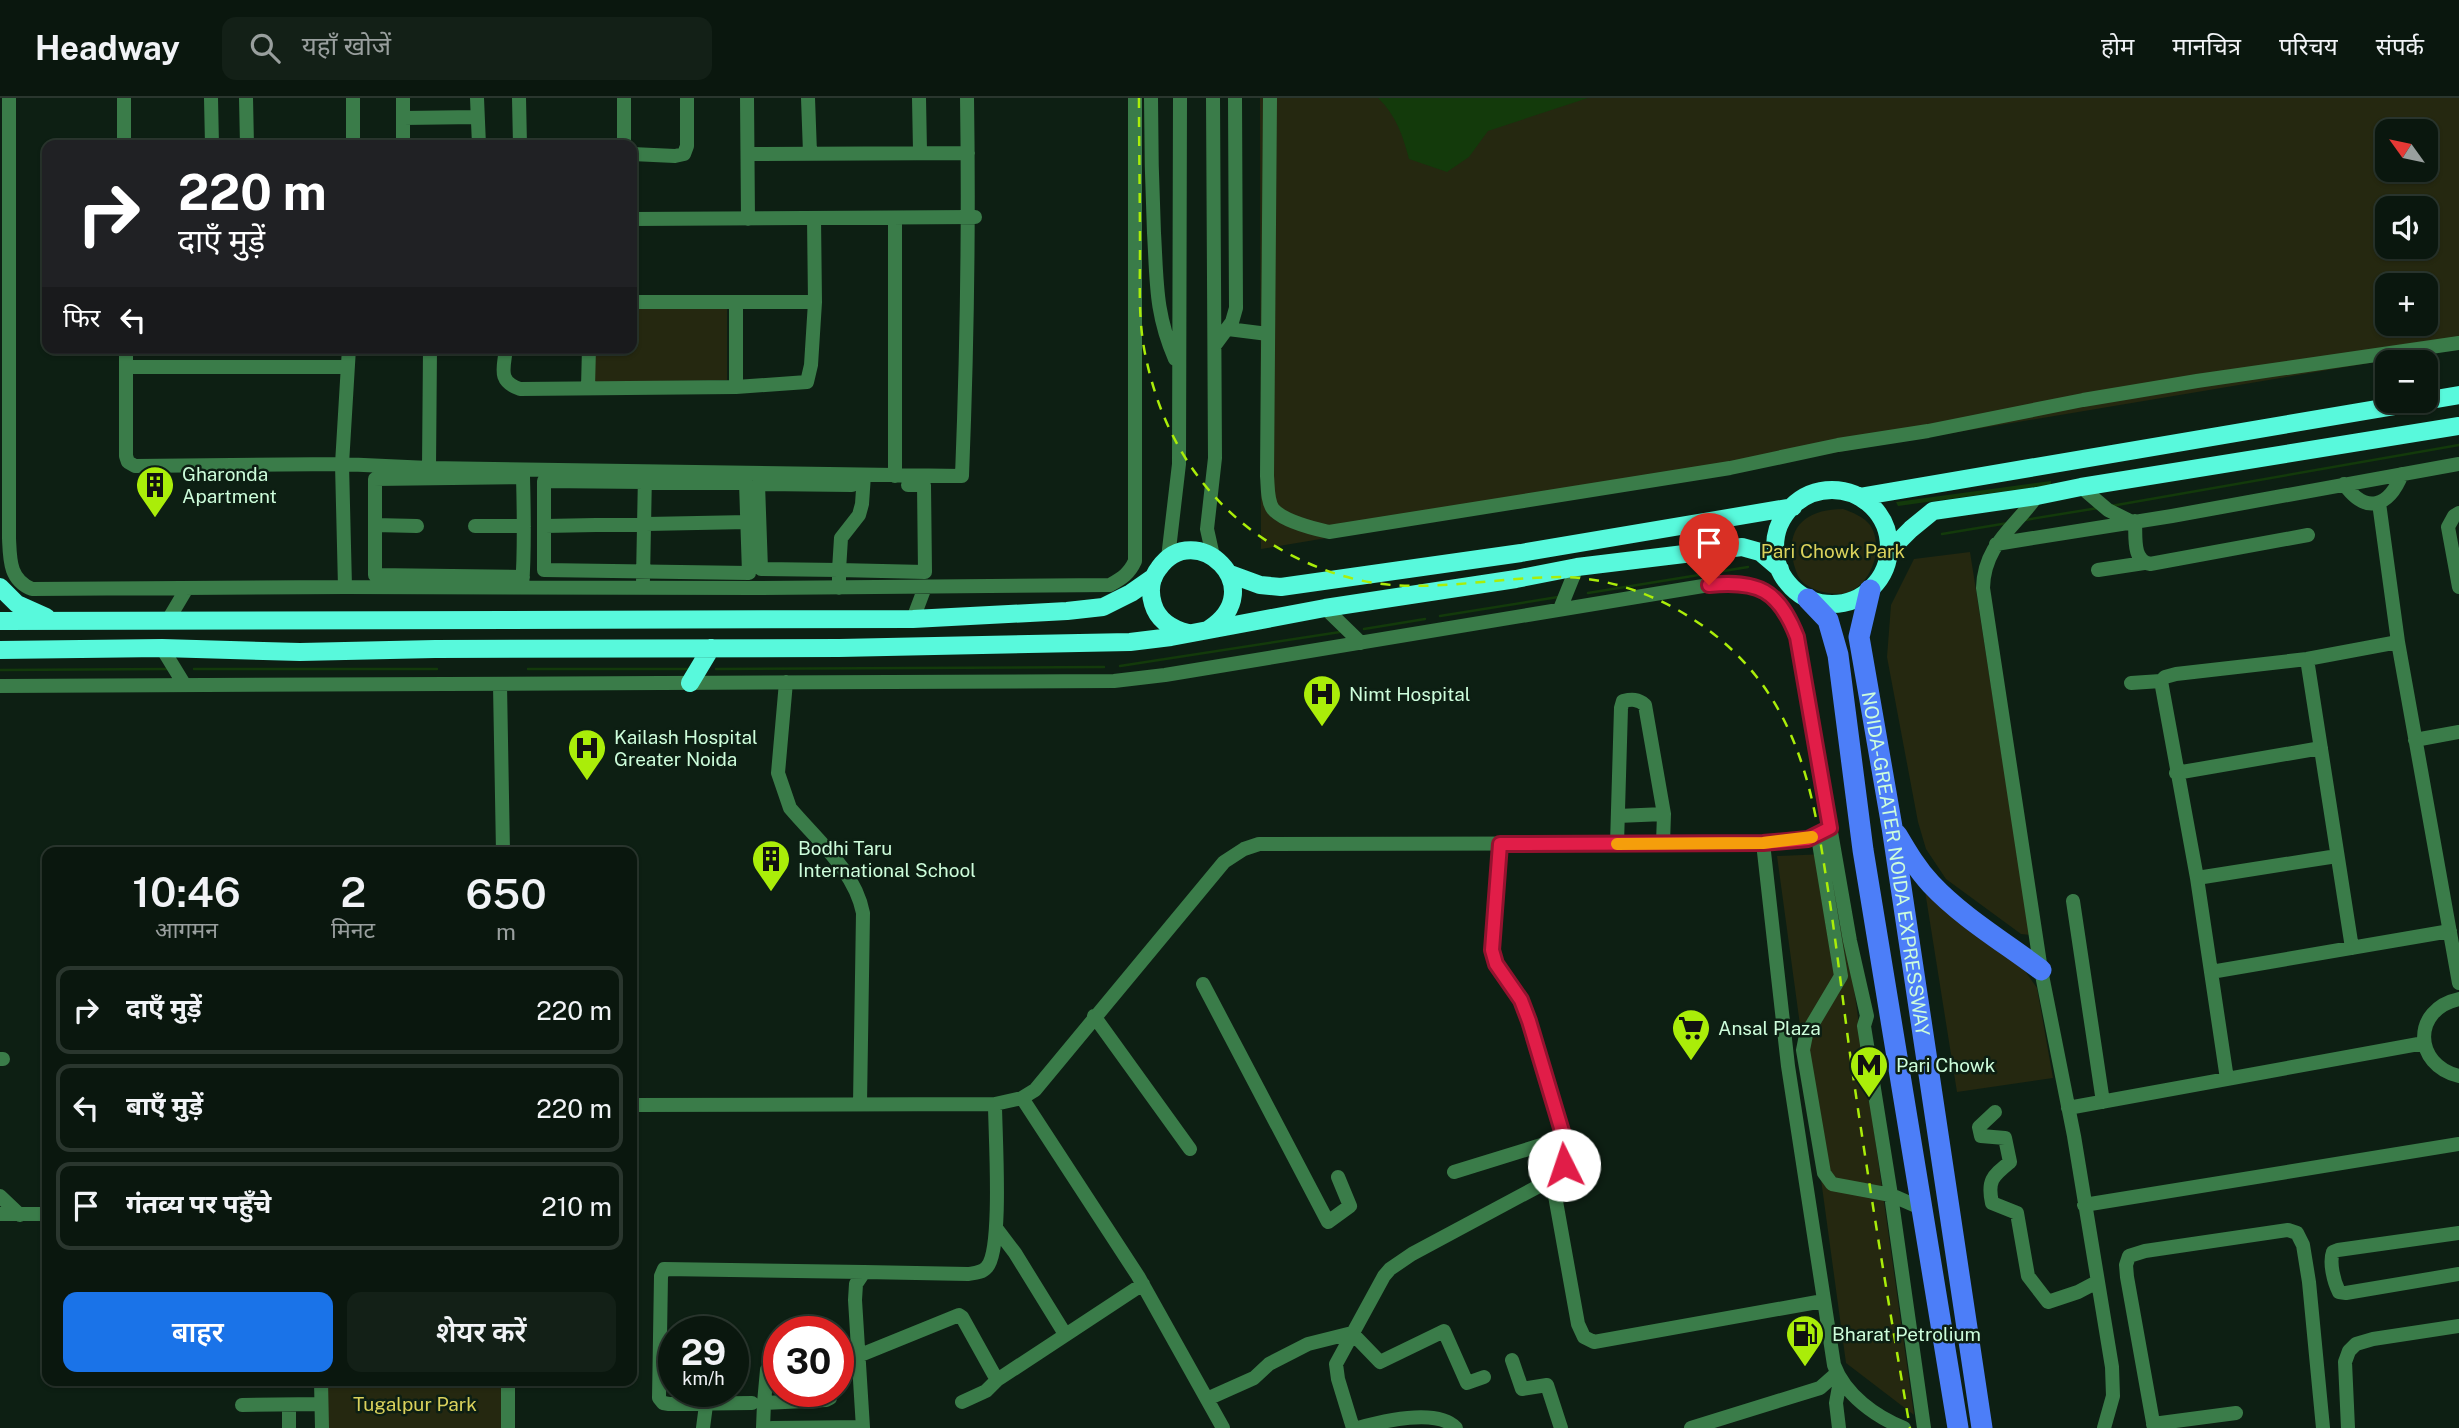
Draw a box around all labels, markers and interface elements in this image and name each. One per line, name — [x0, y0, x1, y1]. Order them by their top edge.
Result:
search box — [222, 17, 712, 80]
text: Headway — [35, 29, 180, 67]
icon: search — [246, 29, 284, 67]
text: यहाँ खोजें — [302, 30, 391, 61]
text: होम — [2101, 32, 2134, 60]
text: मानचित्र — [2172, 32, 2241, 60]
text: परिचय — [2279, 32, 2338, 60]
text: संपर्क — [2376, 32, 2424, 60]
north arrow — [2375, 119, 2438, 182]
map controls — [2375, 119, 2438, 413]
text: 220 m — [178, 163, 327, 221]
icon: right — [63, 168, 154, 259]
button: sound — [2375, 196, 2438, 259]
text: दाएँ मुड़ें — [178, 222, 265, 259]
button: + — [2375, 273, 2438, 336]
icon: left — [114, 301, 152, 339]
text: फिर — [63, 302, 100, 333]
button: − — [2375, 350, 2438, 413]
place label: Gharonda Apartment — [182, 463, 277, 507]
building icon: Gharonda Apartment — [134, 464, 176, 519]
pin — [1679, 513, 1739, 585]
icon: arrive — [1690, 524, 1728, 562]
park label: Pari Chowk Park — [1761, 540, 1906, 562]
hospital icon: Nimt Hospital — [1301, 673, 1343, 728]
place label: Nimt Hospital — [1349, 683, 1471, 705]
street label: NOIDA-GREATER NOIDA EXPRESSWAY — [1858, 690, 1934, 1038]
place label: Kailash Hospital Greater Noida — [614, 726, 758, 770]
hospital icon: Kailash Hospital Greater Noida — [566, 727, 608, 782]
place label: Bodhi Taru International School — [798, 837, 976, 881]
building icon: Bodhi Taru International School — [750, 838, 792, 893]
text: 10:46 — [132, 867, 241, 916]
text: 2 — [340, 867, 366, 916]
text: 650 — [466, 869, 547, 918]
text: आगमन — [155, 916, 218, 943]
text: मिनट — [331, 916, 375, 943]
text: m — [496, 918, 516, 945]
icon: right — [67, 991, 105, 1029]
text: दाएँ मुड़ें — [126, 992, 202, 1023]
text: 220 m — [536, 995, 612, 1026]
supermarket icon: Ansal Plaza — [1670, 1007, 1712, 1062]
place label: Ansal Plaza — [1718, 1017, 1821, 1039]
metro station icon: Pari Chowk — [1848, 1044, 1890, 1099]
place label: Pari Chowk — [1896, 1054, 1996, 1076]
icon: left — [67, 1089, 105, 1127]
text: बाएँ मुड़ें — [126, 1090, 203, 1121]
text: 220 m — [536, 1093, 612, 1124]
position arrow — [1527, 1128, 1601, 1202]
icon: arrive — [67, 1187, 105, 1225]
text: गंतव्य पर पहुँचे — [126, 1188, 271, 1219]
text: 210 m — [541, 1191, 612, 1222]
button: बाहर — [63, 1292, 333, 1372]
button: शेयर करें — [347, 1292, 616, 1372]
fuel station icon: Bharat Petrolium — [1784, 1313, 1826, 1368]
speed limit sign: 30 — [763, 1316, 854, 1407]
place label: Bharat Petrolium — [1832, 1323, 1981, 1345]
text: 29 — [681, 1332, 726, 1373]
text: km/h — [682, 1368, 725, 1389]
park label: Tugalpur Park — [353, 1393, 477, 1415]

